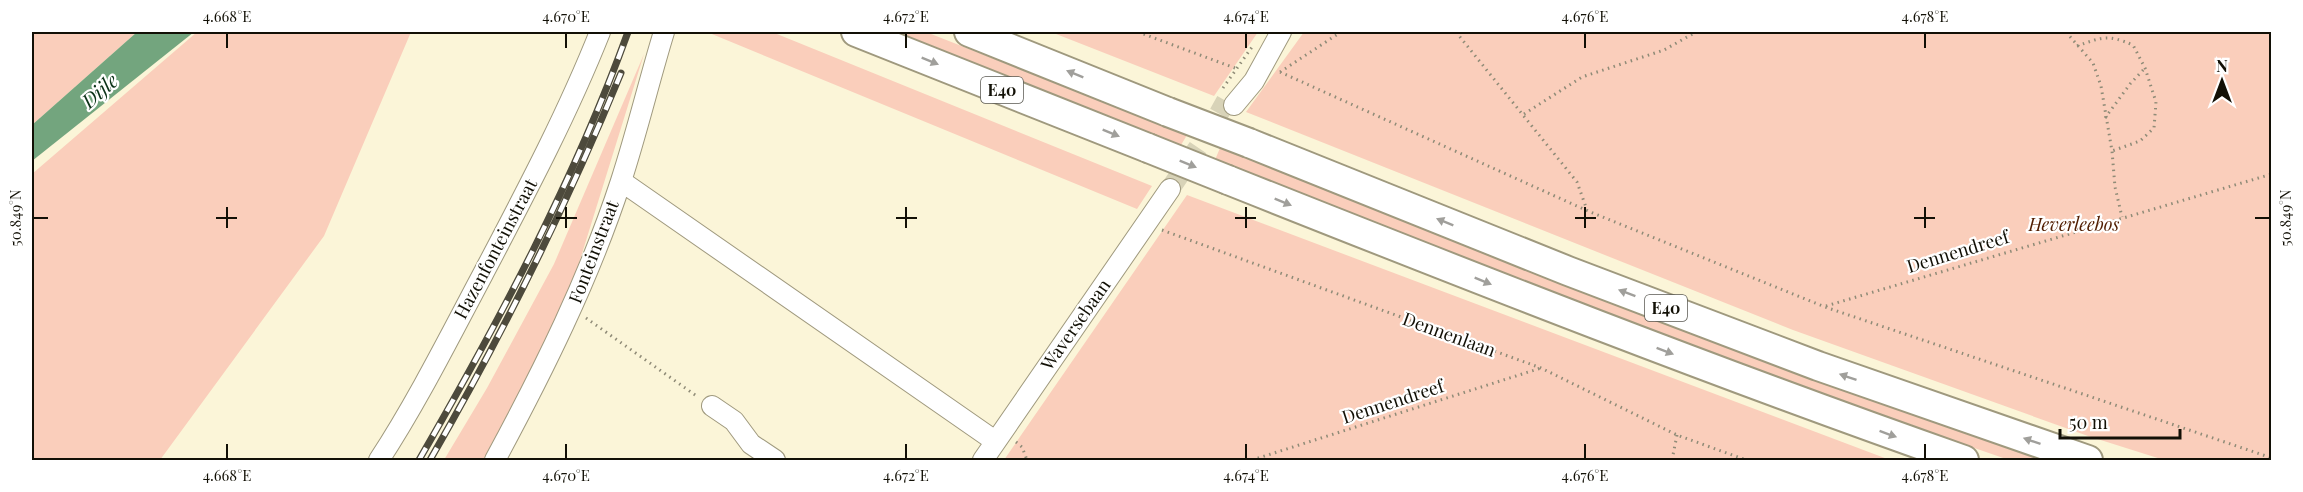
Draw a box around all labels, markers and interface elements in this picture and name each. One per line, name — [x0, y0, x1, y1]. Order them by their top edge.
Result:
text: 4.668°E — [203, 6, 251, 26]
text: 4.670°E — [542, 6, 590, 26]
text: 4.672°E — [883, 6, 929, 26]
text: 4.674°E — [1223, 6, 1269, 26]
text: 4.676°E — [1562, 6, 1608, 26]
text: 4.678°E — [1902, 6, 1948, 26]
north arrow — [2192, 51, 2252, 111]
text: N — [2216, 55, 2228, 76]
one-way arrow — [921, 56, 939, 66]
water label: Dijle — [74, 66, 123, 114]
one-way arrow — [1066, 69, 1084, 78]
road number: E40 — [981, 77, 1023, 103]
one-way arrow — [1102, 128, 1120, 138]
one-way arrow — [1179, 160, 1197, 169]
street label: Hazenfonteinstraat — [448, 174, 542, 323]
text: 50.849°N — [5, 189, 25, 246]
text: 50.849°N — [2275, 189, 2295, 246]
street label: Fonteinstraat — [562, 196, 624, 307]
one-way arrow — [1274, 197, 1292, 207]
park label: Heverleebos — [2028, 212, 2120, 236]
one-way arrow — [1436, 216, 1454, 226]
street label: Dennendreef — [1904, 224, 2014, 278]
street label: Waversebaan — [1034, 274, 1116, 376]
one-way arrow — [1475, 276, 1493, 286]
one-way arrow — [1618, 288, 1636, 297]
road number: E40 — [1645, 295, 1687, 321]
street label: Dennenlaan — [1400, 306, 1499, 362]
one-way arrow — [1657, 347, 1675, 357]
one-way arrow — [1839, 371, 1857, 381]
street label: Dennendreef — [1339, 373, 1449, 429]
scale bar — [2060, 402, 2180, 440]
text: 50 m — [2069, 410, 2108, 434]
one-way arrow — [1879, 429, 1897, 439]
one-way arrow — [2023, 436, 2041, 446]
text: 4.668°E — [203, 465, 251, 485]
text: 4.670°E — [542, 465, 590, 485]
text: 4.672°E — [883, 465, 929, 485]
text: 4.674°E — [1223, 465, 1269, 485]
text: 4.676°E — [1562, 465, 1608, 485]
text: 4.678°E — [1902, 465, 1948, 485]

